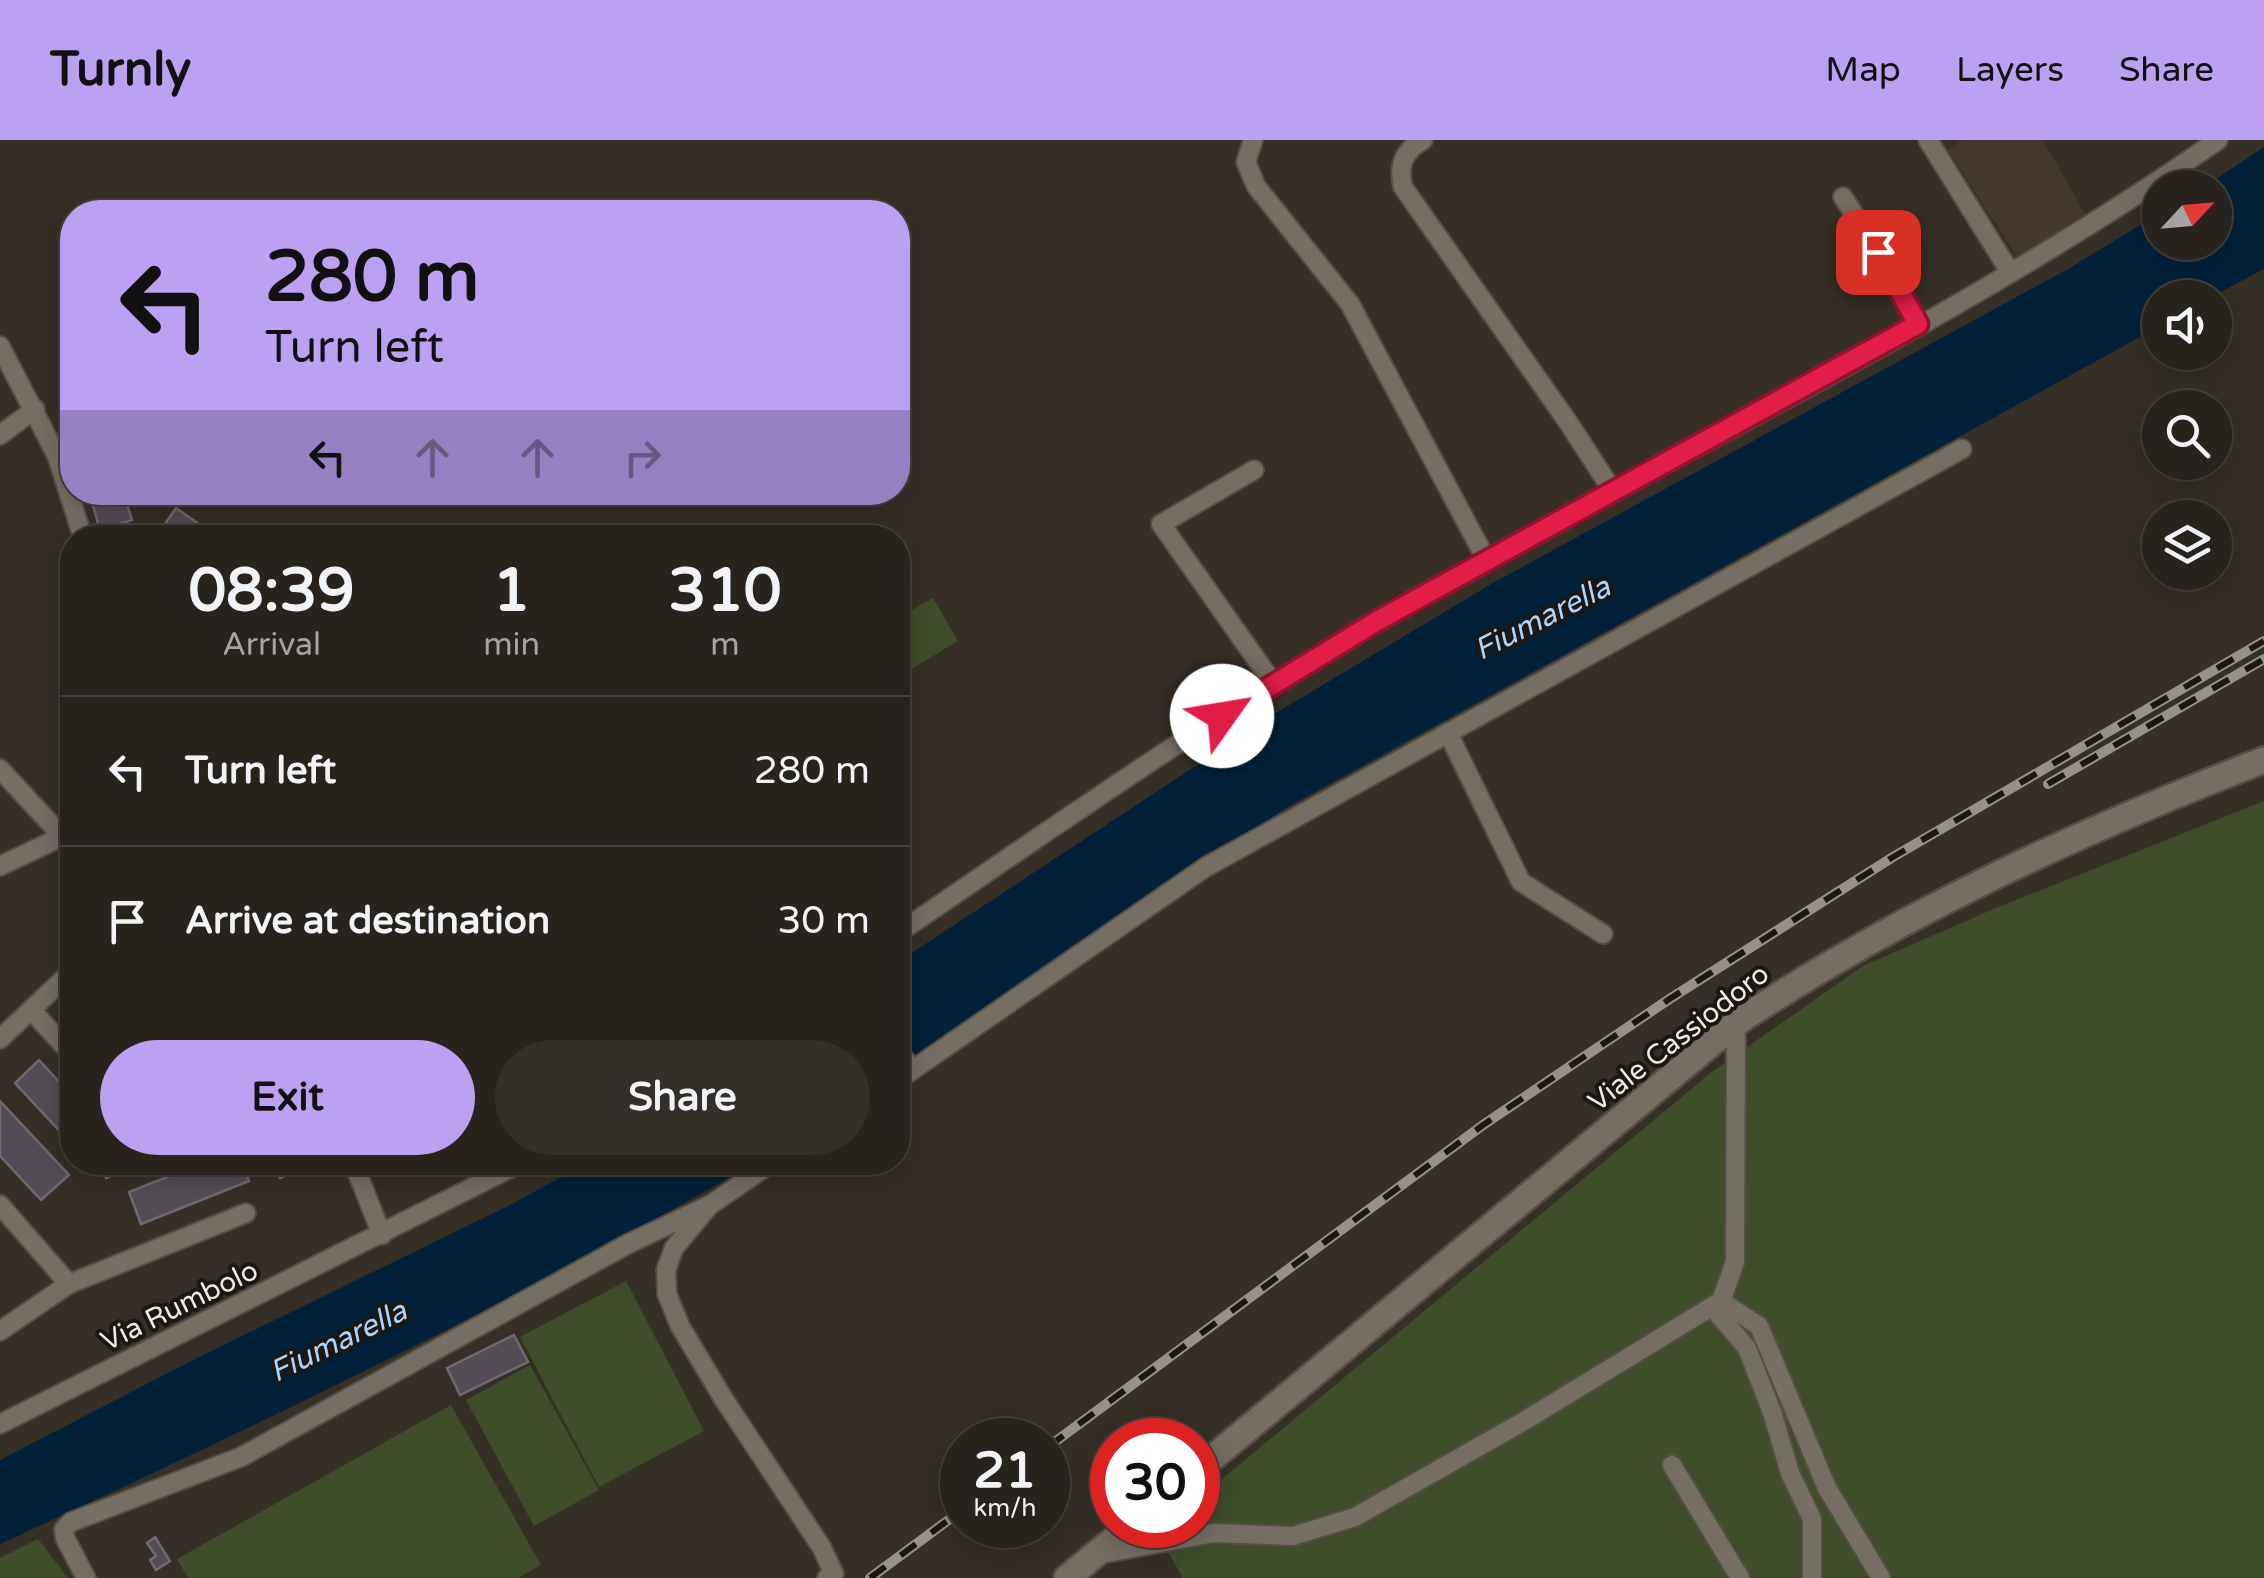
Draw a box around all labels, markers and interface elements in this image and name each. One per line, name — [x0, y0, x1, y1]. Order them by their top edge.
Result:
text: Turnly — [50, 41, 191, 99]
text: Map — [1825, 49, 1901, 91]
text: Layers — [1956, 49, 2064, 91]
text: Share — [2119, 49, 2214, 91]
north arrow — [2142, 170, 2232, 260]
map controls — [2142, 170, 2232, 590]
pin — [1836, 210, 1921, 295]
icon: arrive — [1851, 225, 1906, 280]
text: 280 m — [265, 236, 479, 320]
icon: left — [100, 240, 230, 370]
button: sound — [2142, 280, 2232, 370]
text: Turn left — [265, 321, 444, 375]
button: search — [2142, 390, 2232, 480]
icon: left — [300, 430, 355, 485]
icon: ahead — [405, 430, 460, 485]
icon: ahead — [510, 430, 565, 485]
icon: right — [615, 430, 670, 485]
button: layers — [2142, 500, 2232, 590]
text: 08:39 — [188, 555, 355, 627]
text: 1 — [493, 555, 530, 627]
text: 310 — [668, 555, 782, 627]
water label: Fiumarella — [1468, 568, 1618, 668]
text: Arrival — [222, 626, 321, 664]
text: min — [483, 626, 540, 664]
text: m — [710, 626, 740, 664]
position arrow — [1170, 664, 1274, 768]
icon: left — [100, 744, 155, 799]
text: Turn left — [185, 748, 336, 794]
text: 280 m — [754, 748, 870, 794]
icon: arrive — [100, 894, 155, 949]
text: Arrive at destination — [185, 898, 550, 944]
text: 30 m — [778, 898, 870, 944]
street label: Viale Cassiodoro — [1581, 957, 1776, 1119]
button: Exit — [100, 1040, 475, 1155]
button: Share — [495, 1040, 870, 1155]
street label: Via Rumbolo — [95, 1253, 264, 1359]
water label: Fiumarella — [264, 1292, 414, 1390]
speed limit sign: 30 — [1090, 1418, 1220, 1548]
text: 21 — [974, 1441, 1036, 1501]
text: km/h — [974, 1493, 1036, 1523]

